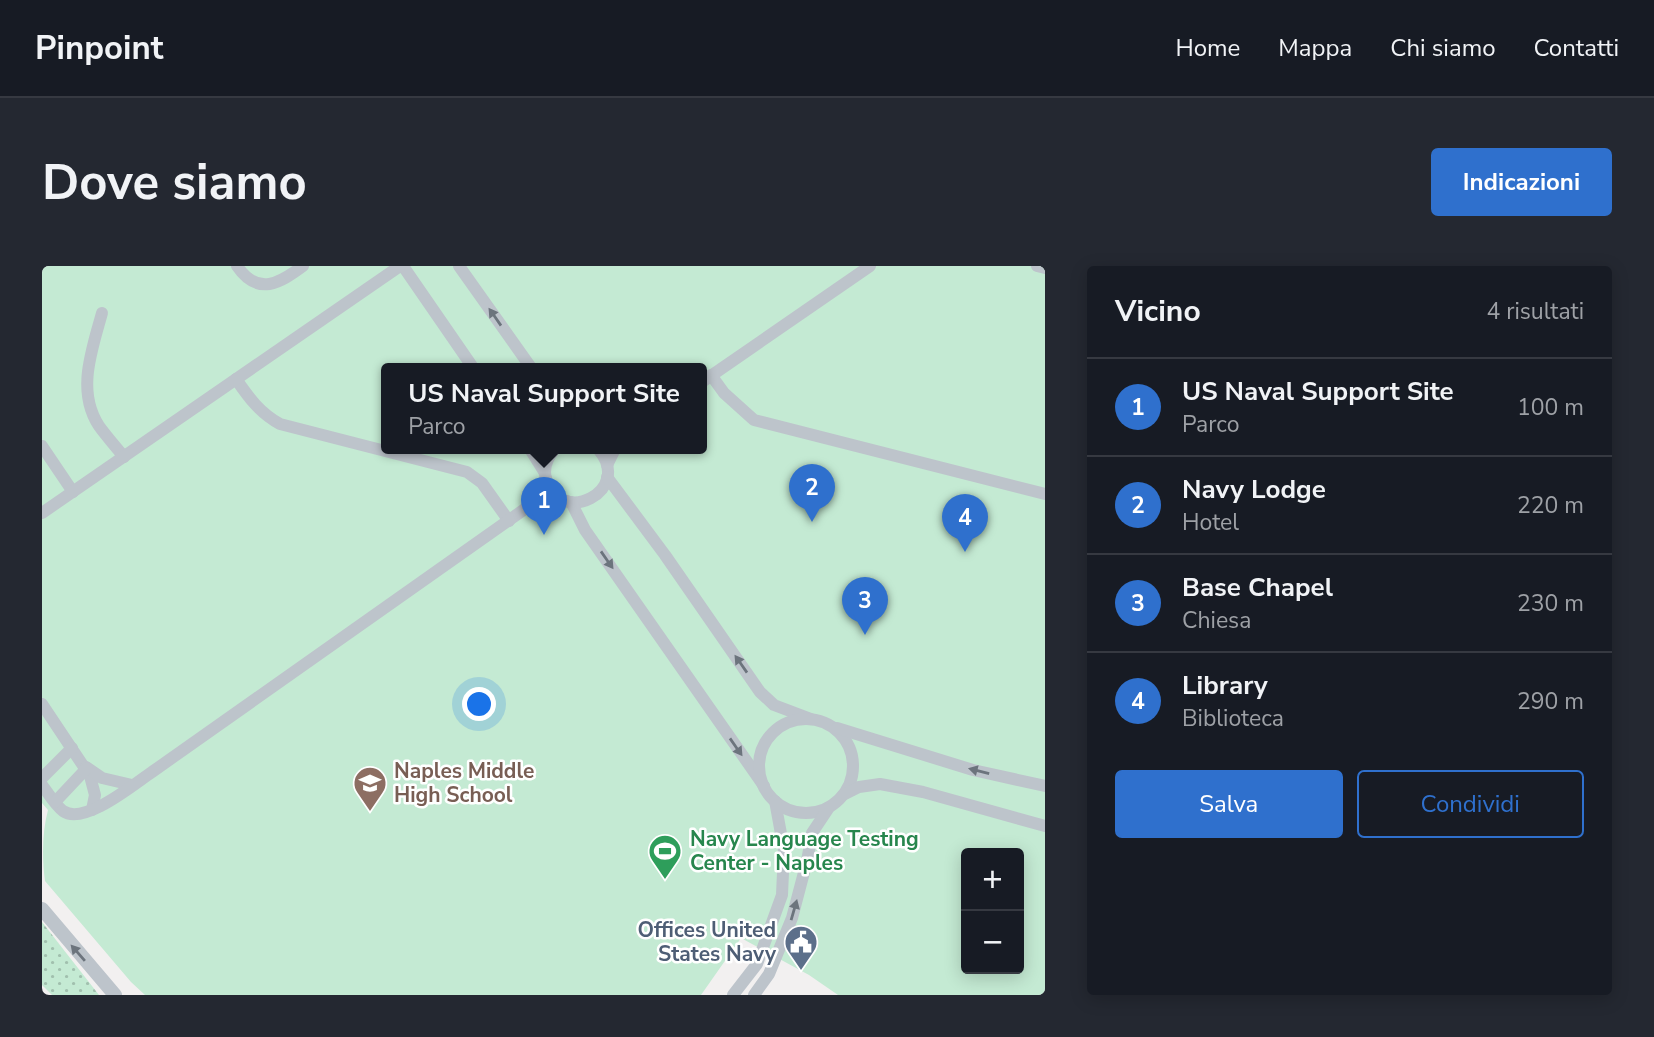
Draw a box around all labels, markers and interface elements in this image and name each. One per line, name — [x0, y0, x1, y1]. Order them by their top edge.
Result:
text: Pinpoint — [35, 26, 163, 71]
text: Home — [1175, 32, 1240, 64]
text: Mappa — [1278, 32, 1352, 64]
text: Chi siamo — [1390, 32, 1496, 64]
text: Contatti — [1534, 32, 1619, 64]
button: Indicazioni — [1431, 148, 1612, 216]
text: Dove siamo — [42, 149, 307, 216]
text: Vicino — [1115, 291, 1201, 332]
text: 4 risultati — [1487, 296, 1584, 327]
one-way arrow — [488, 308, 502, 326]
popup — [381, 363, 707, 454]
text: US Naval Support Site — [1182, 374, 1454, 409]
text: US Naval Support Site — [408, 376, 680, 411]
text: 1 — [1131, 392, 1145, 423]
text: 100 m — [1517, 392, 1584, 423]
text: Parco — [1182, 409, 1240, 440]
text: Parco — [408, 411, 466, 442]
pin: 2 — [789, 464, 835, 522]
text: Navy Lodge — [1182, 472, 1326, 507]
pin: 1 — [521, 477, 567, 535]
text: 2 — [1131, 490, 1145, 521]
text: 220 m — [1517, 490, 1584, 521]
pin: 4 — [942, 494, 988, 552]
text: Hotel — [1182, 507, 1239, 538]
one-way arrow — [600, 551, 614, 569]
text: Base Chapel — [1182, 570, 1333, 605]
pin: 3 — [842, 577, 888, 635]
text: 3 — [1131, 588, 1145, 619]
text: 230 m — [1517, 588, 1584, 619]
text: Chiesa — [1182, 605, 1251, 636]
one-way arrow — [734, 655, 748, 673]
text: Library — [1182, 668, 1268, 703]
text: 4 — [1131, 686, 1145, 717]
text: 290 m — [1517, 686, 1584, 717]
your location — [462, 687, 496, 721]
text: Biblioteca — [1182, 703, 1284, 734]
one-way arrow — [729, 738, 743, 756]
place label: Naples Middle High School — [394, 757, 534, 809]
school or university icon: Naples Middle High School — [351, 764, 389, 813]
one-way arrow — [967, 765, 989, 776]
button: Salva — [1115, 770, 1343, 838]
button: Condividi — [1357, 770, 1584, 838]
place label: Navy Language Testing Center - Naples — [690, 825, 919, 877]
sports icon: Navy Language Testing Center - Naples — [646, 832, 684, 881]
map controls — [961, 848, 1024, 974]
button: + — [961, 848, 1024, 911]
one-way arrow — [789, 899, 800, 921]
button: − — [961, 911, 1024, 974]
place label: Offices United States Navy — [637, 916, 777, 968]
public building icon: Offices United States Navy — [782, 923, 820, 972]
one-way arrow — [70, 944, 86, 962]

